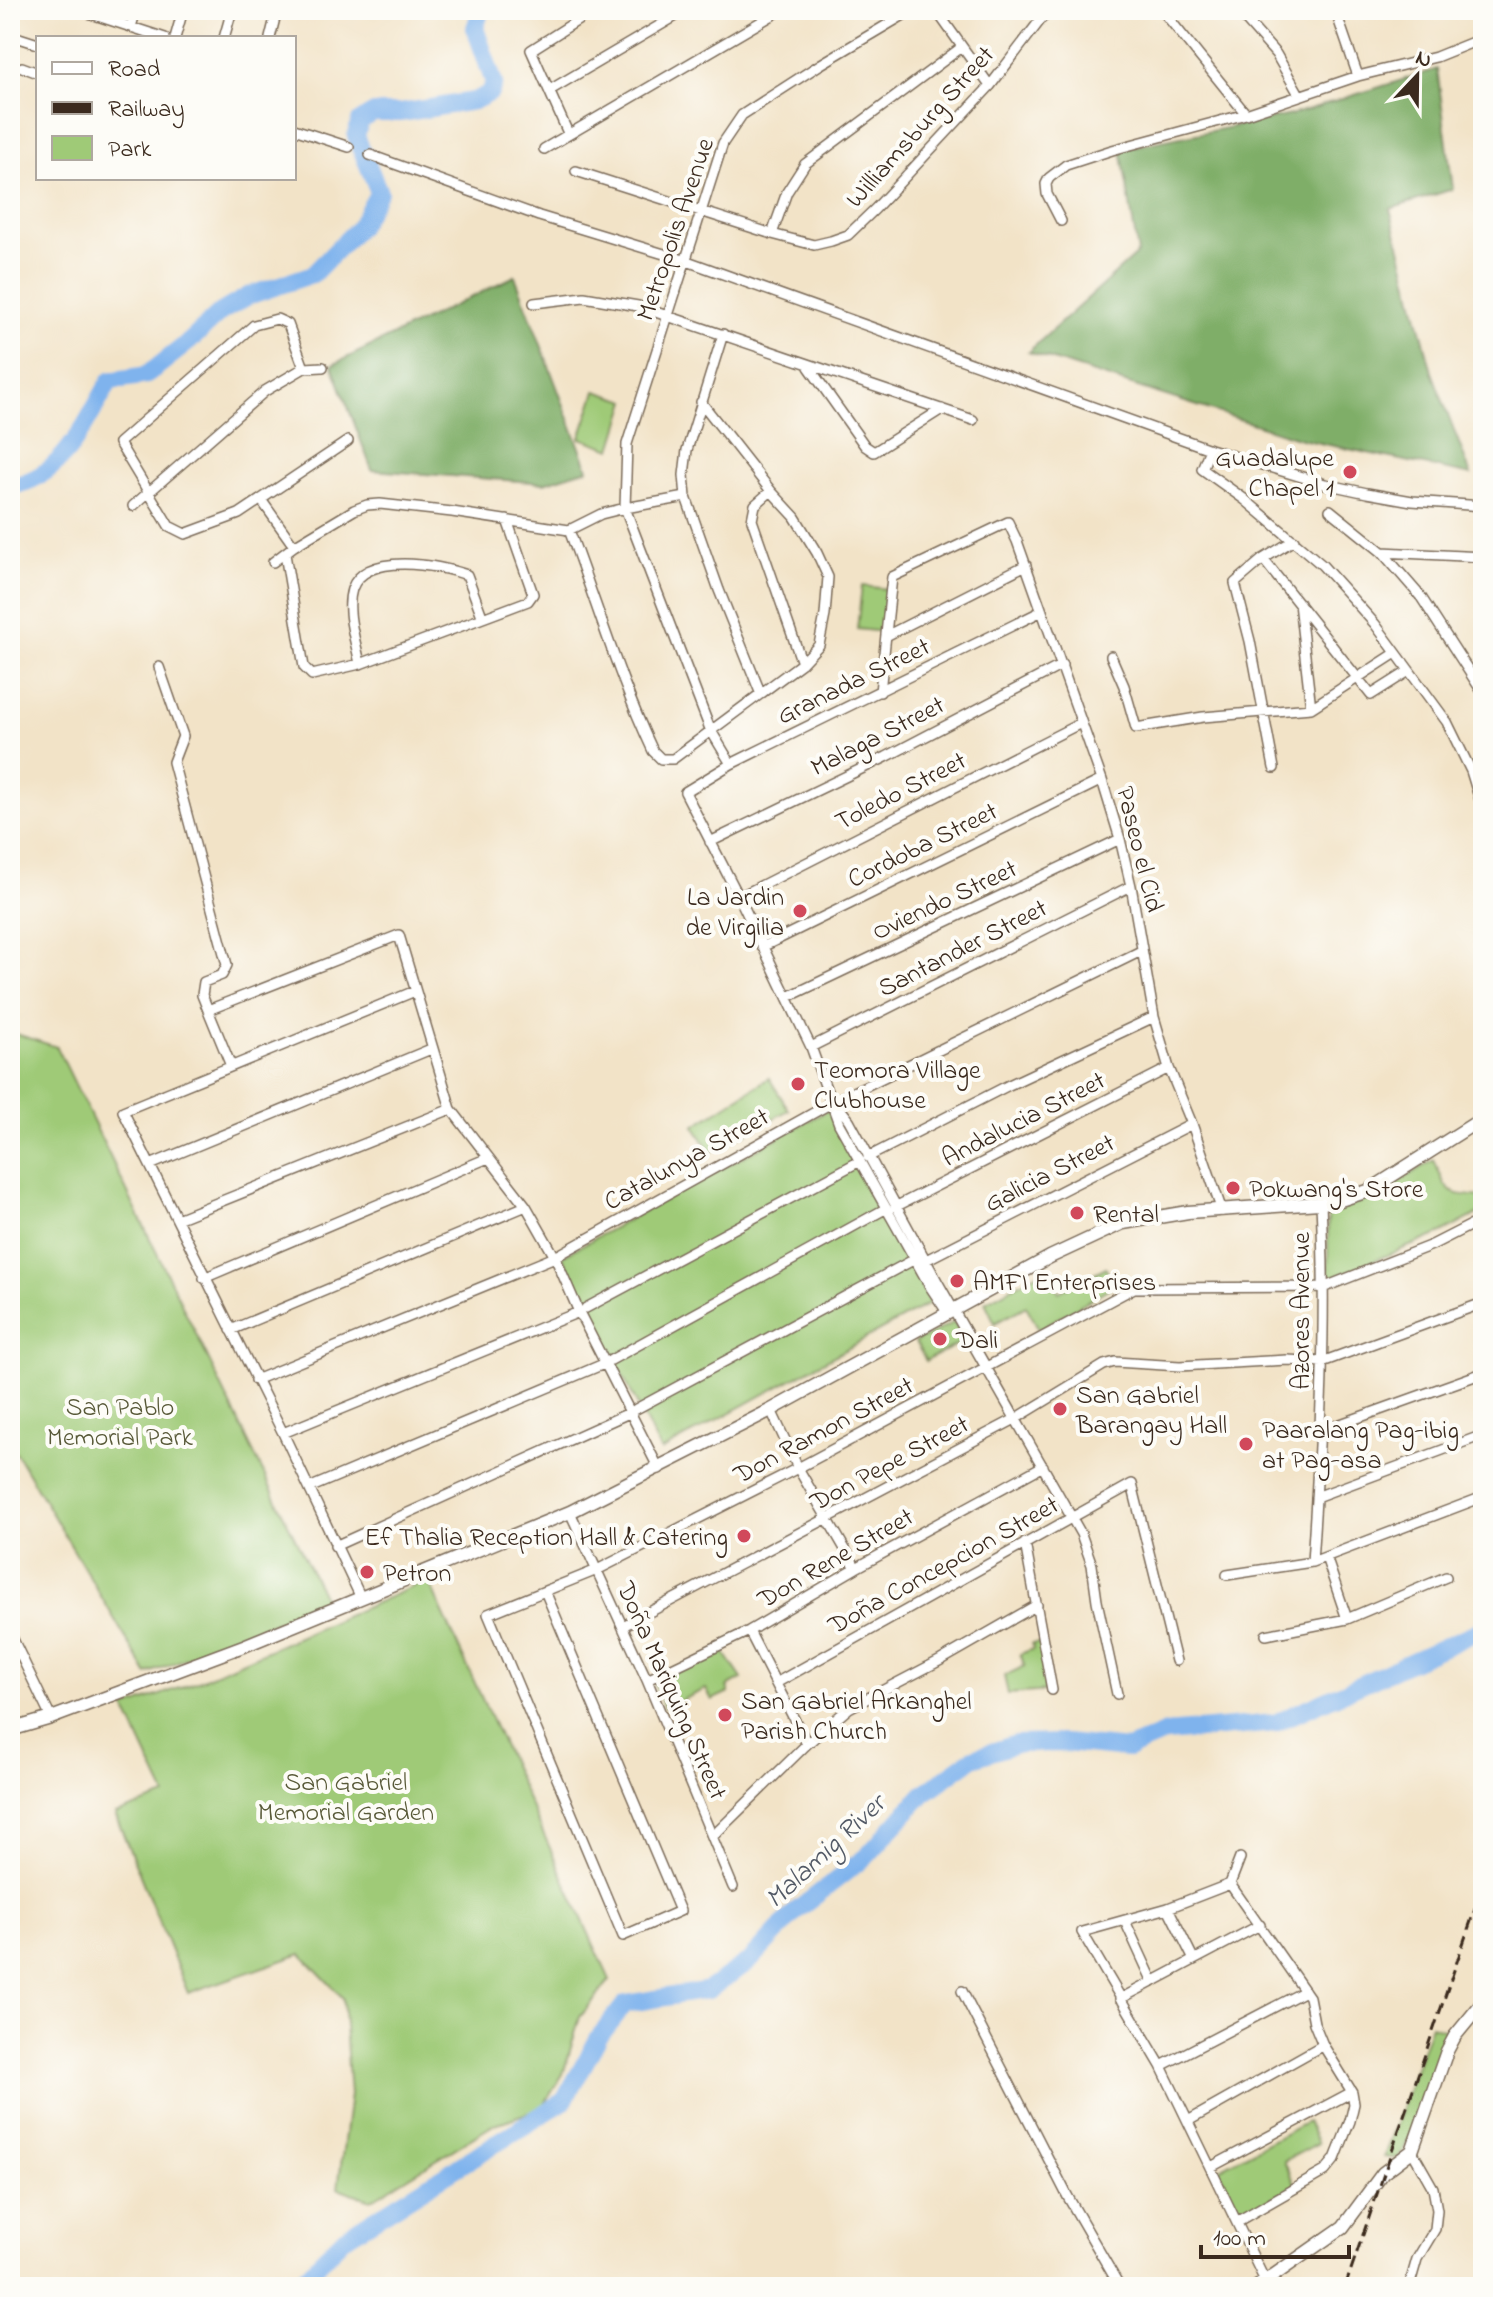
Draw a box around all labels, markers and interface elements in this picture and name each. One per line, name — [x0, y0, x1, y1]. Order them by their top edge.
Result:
legend — [36, 36, 296, 180]
north arrow — [1377, 36, 1457, 116]
street label: Williamsburg Street — [838, 38, 1005, 218]
text: N — [1410, 43, 1436, 78]
text: Road — [108, 53, 161, 88]
text: Railway — [108, 93, 185, 129]
text: Park — [108, 133, 152, 168]
street label: Metropolis Avenue — [628, 133, 726, 327]
place label: Guadalupe Chapel 1 — [1215, 441, 1334, 509]
marker: Guadalupe Chapel 1 — [1341, 463, 1359, 481]
street label: Granada Street — [771, 629, 937, 736]
street label: Malaga Street — [805, 687, 952, 788]
street label: Toledo Street — [829, 743, 974, 842]
street label: Paseo el Cid — [1104, 783, 1172, 917]
street label: Cordoba Street — [842, 794, 1005, 900]
street label: Oviendo Street — [866, 851, 1024, 952]
place label: La Jardin de Virgilia — [686, 880, 784, 948]
street label: Santander Street — [872, 891, 1055, 1009]
marker: La Jardin de Virgilia — [791, 902, 809, 920]
place label: Teomora Village Clubhouse — [814, 1053, 981, 1121]
street label: Andalucia Street — [936, 1063, 1113, 1178]
marker: Teomora Village Clubhouse — [789, 1075, 807, 1093]
street label: Catalunya Street — [598, 1099, 777, 1222]
street label: Galicia Street — [979, 1125, 1122, 1224]
place label: Pokwang's Store — [1249, 1172, 1424, 1210]
marker: Pokwang's Store — [1224, 1179, 1242, 1197]
place label: Rental — [1093, 1197, 1159, 1235]
marker: Rental — [1068, 1204, 1086, 1222]
street label: Azores Avenue — [1284, 1232, 1322, 1390]
place label: AMFI Enterprises — [973, 1265, 1156, 1303]
marker: AMFI Enterprises — [948, 1272, 966, 1290]
place label: Dali — [955, 1323, 998, 1361]
marker: Dali — [931, 1330, 949, 1348]
street label: Don Ramon Street — [727, 1368, 921, 1496]
place label: San Gabriel Barangay Hall — [1075, 1378, 1227, 1446]
park label: San Pablo Memorial Park — [47, 1390, 193, 1458]
marker: San Gabriel Barangay Hall — [1051, 1400, 1069, 1418]
street label: Don Pepe Street — [803, 1407, 977, 1523]
place label: Paaralang Pag-ibig at Pag-asa — [1262, 1413, 1459, 1481]
marker: Paaralang Pag-ibig at Pag-asa — [1237, 1435, 1255, 1453]
street label: Doña Concepcion Street — [821, 1487, 1067, 1646]
street label: Don Rene Street — [751, 1499, 922, 1620]
place label: Ef Thalia Reception Hall & Catering — [364, 1520, 728, 1558]
marker: Ef Thalia Reception Hall & Catering — [735, 1527, 753, 1545]
place label: Petron — [383, 1556, 451, 1594]
marker: Petron — [358, 1563, 376, 1581]
street label: Doña Mariquing Street — [605, 1575, 736, 1807]
place label: San Gabriel Arkanghel Parish Church — [741, 1684, 972, 1752]
marker: San Gabriel Arkanghel Parish Church — [716, 1706, 734, 1724]
park label: San Gabriel Memorial Garden — [258, 1765, 434, 1833]
water label: Malamig River — [757, 1784, 898, 1919]
scale bar — [1201, 2209, 1349, 2259]
text: 100 m — [1213, 2222, 1266, 2257]

